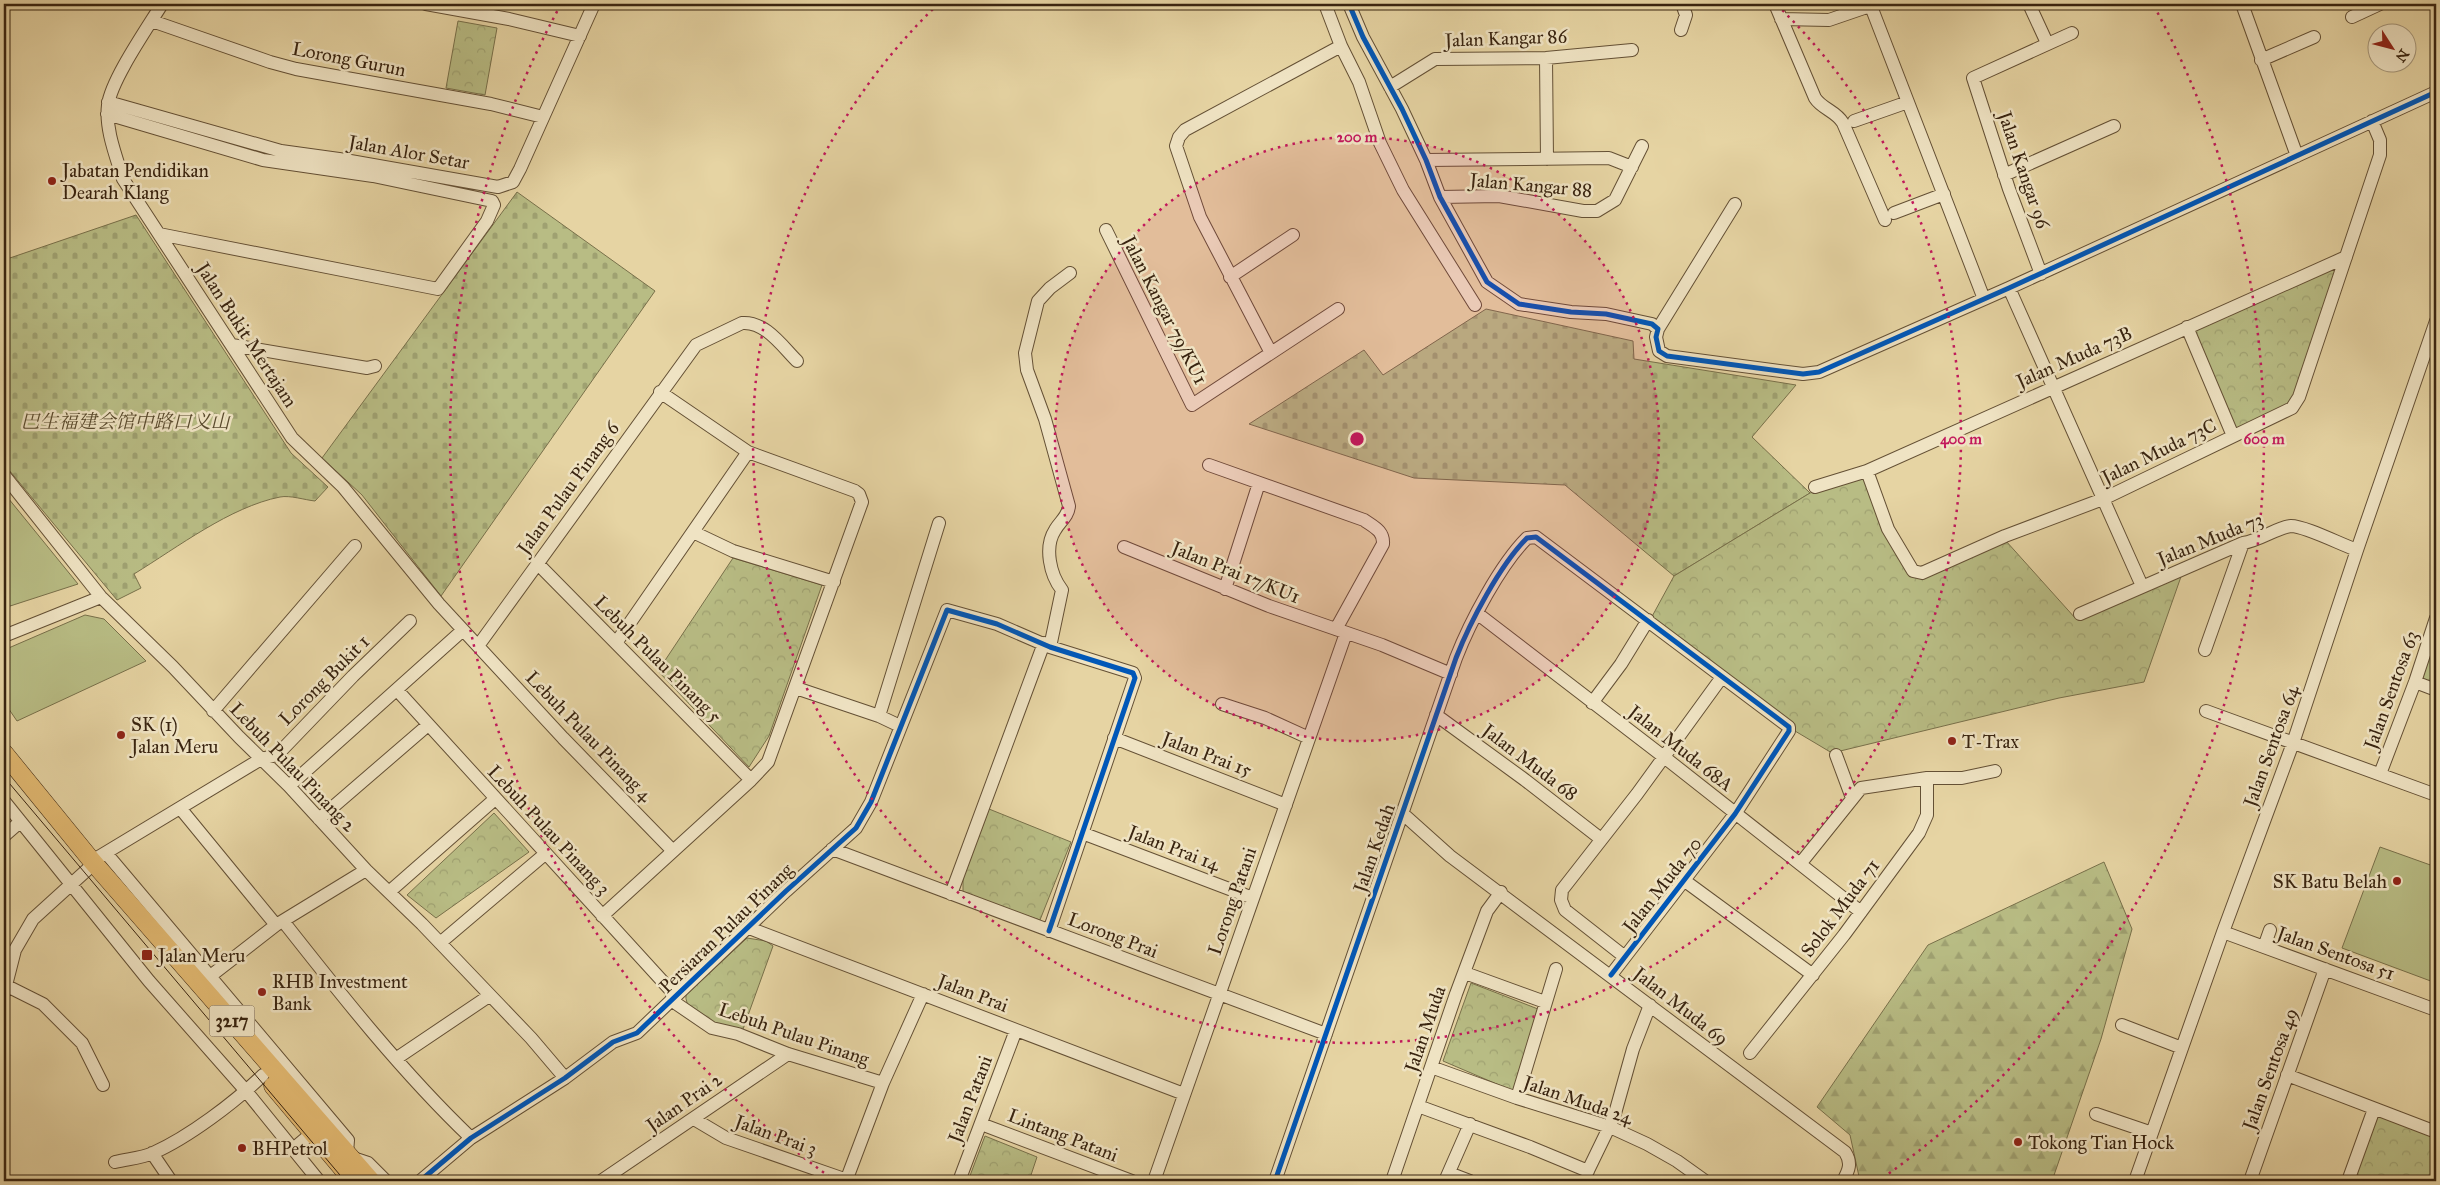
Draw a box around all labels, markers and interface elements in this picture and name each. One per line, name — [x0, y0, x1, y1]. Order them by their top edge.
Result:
north arrow — [2368, 22, 2418, 72]
street label: Jalan Kangar 86 — [1442, 24, 1569, 53]
street label: Lorong Gurun — [290, 37, 408, 82]
text: N — [2392, 46, 2412, 65]
street label: Jalan Kangar 96 — [1992, 106, 2055, 233]
text: 200 m — [1337, 128, 1378, 146]
street label: Jalan Alor Setar — [345, 130, 472, 175]
place label: Jabatan Pendidikan Dearah Klang — [60, 159, 209, 205]
street label: Jalan Kangar 88 — [1467, 168, 1593, 203]
marker: Jabatan Pendidikan Dearah Klang — [46, 175, 58, 187]
street label: Jalan Kangar 79/KU1 — [1116, 230, 1212, 389]
street label: Jalan Bukit Mertajam — [190, 257, 302, 412]
street label: Jalan Muda 73B — [2011, 321, 2136, 395]
park label: 巴生福建会馆中路口义山 — [20, 410, 231, 433]
street label: Jalan Muda 73C — [2096, 413, 2220, 490]
street label: Jalan Pulau Pinang 6 — [511, 416, 625, 561]
centre of rings — [1348, 430, 1366, 448]
text: 400 m — [1940, 430, 1982, 449]
text: 600 m — [2244, 430, 2285, 448]
street label: Jalan Muda 73 — [2152, 507, 2266, 572]
street label: Jalan Prai 17/KU1 — [1166, 535, 1304, 609]
street label: Lebuh Pulau Pinang 5 — [589, 591, 727, 728]
street label: Jalan Sentosa 63 — [2358, 627, 2424, 755]
street label: Lorong Bukit 1 — [274, 630, 375, 731]
street label: Lebuh Pulau Pinang 4 — [520, 666, 657, 807]
street label: Jalan Sentosa 64 — [2238, 682, 2305, 812]
street label: Lebuh Pulau Pinang 2 — [225, 697, 361, 838]
street label: Jalan Muda 68A — [1622, 699, 1738, 797]
place label: SK (1) Jalan Meru — [129, 713, 218, 759]
street label: Jalan Muda 68 — [1475, 717, 1582, 806]
street label: Jalan Prai 15 — [1157, 726, 1255, 783]
marker: SK (1) Jalan Meru — [115, 729, 127, 741]
place label: T-Trax — [1962, 730, 2020, 753]
marker: T-Trax — [1946, 735, 1958, 747]
street label: Lebuh Pulau Pinang 3 — [482, 760, 615, 901]
street label: Jalan Kedah — [1347, 800, 1401, 898]
street label: Jalan Prai 14 — [1123, 819, 1223, 877]
street label: Jalan Muda 70 — [1616, 833, 1707, 940]
street label: Lorong Patani — [1203, 844, 1262, 958]
street label: Solok Muda 71 — [1796, 854, 1884, 962]
street label: Persiaran Pulau Pinang — [654, 858, 798, 998]
place label: SK Batu Belah — [2273, 870, 2387, 893]
marker: SK Batu Belah — [2391, 875, 2403, 887]
street label: Lorong Prai — [1064, 907, 1161, 964]
street label: Jalan Sentosa 51 — [2272, 920, 2398, 986]
place label: Jalan Meru — [156, 944, 245, 968]
marker: Jalan Meru — [140, 948, 154, 962]
street label: Jalan Muda 69 — [1627, 961, 1733, 1051]
street label: Jalan Prai — [932, 968, 1012, 1018]
place label: RHB Investment Bank — [272, 970, 408, 1015]
street label: Jalan Muda — [1399, 982, 1452, 1077]
marker: RHB Investment Bank — [256, 986, 268, 998]
street label: Lebuh Pulau Pinang — [715, 997, 872, 1072]
street label: Jalan Sentosa 49 — [2237, 1005, 2304, 1135]
road number: 3217 — [210, 1006, 254, 1036]
street label: Jalan Patani — [942, 1052, 998, 1148]
street label: Jalan Prai 2 — [640, 1067, 727, 1138]
street label: Jalan Muda 24 — [1518, 1070, 1636, 1130]
street label: Lintang Patani — [1004, 1103, 1121, 1167]
street label: Jalan Prai 3 — [730, 1109, 820, 1161]
place label: Tokong Tian Hock — [2028, 1131, 2174, 1155]
marker: Tokong Tian Hock — [2012, 1136, 2024, 1148]
place label: BHPetrol — [252, 1137, 329, 1160]
marker: BHPetrol — [236, 1142, 248, 1154]

